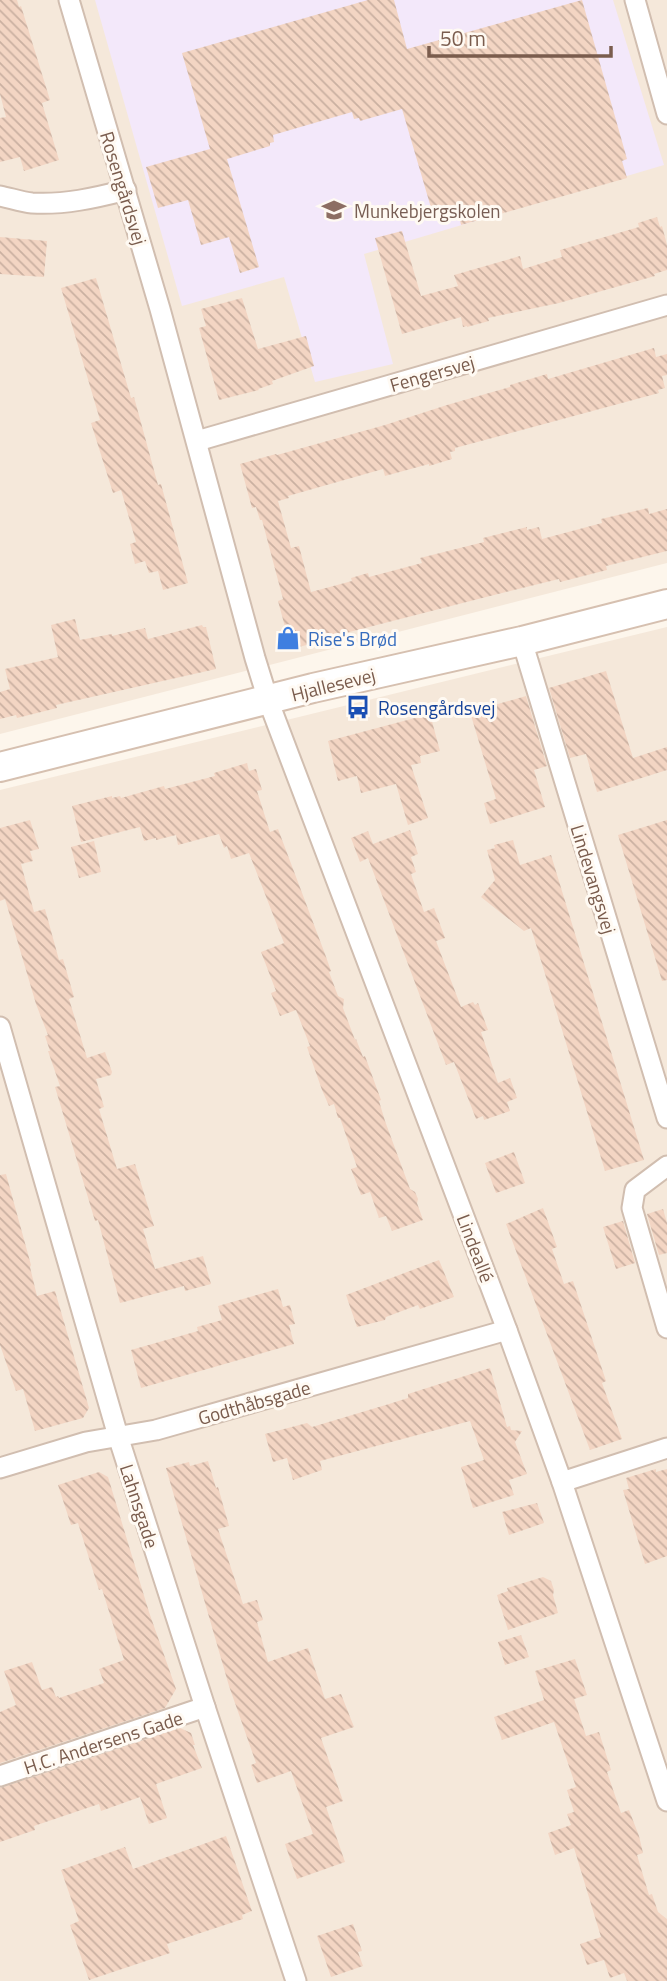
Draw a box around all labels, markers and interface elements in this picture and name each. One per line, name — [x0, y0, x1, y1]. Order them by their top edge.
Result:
scale bar — [429, 14, 611, 58]
text: 50 m — [440, 22, 486, 54]
street label: Rosengårdsvej — [93, 128, 155, 248]
school or university icon: Munkebjergskolen — [320, 196, 348, 224]
place label: Munkebjergskolen — [354, 196, 501, 225]
street label: Fengersvej — [386, 347, 478, 399]
shop icon: Rise's Brød — [274, 624, 302, 652]
place label: Rise's Brød — [308, 624, 397, 653]
street label: Hjallesevej — [288, 660, 378, 708]
bus stop icon: Rosengårdsvej — [344, 693, 372, 721]
place label: Rosengårdsvej — [378, 693, 495, 722]
street label: Lindevangsvej — [564, 821, 624, 937]
street label: Lindeallé — [450, 1210, 502, 1286]
street label: Godthåbsgade — [194, 1372, 314, 1432]
street label: Lahnsgade — [113, 1460, 167, 1552]
street label: H.C. Andersens Gade — [20, 1703, 186, 1781]

